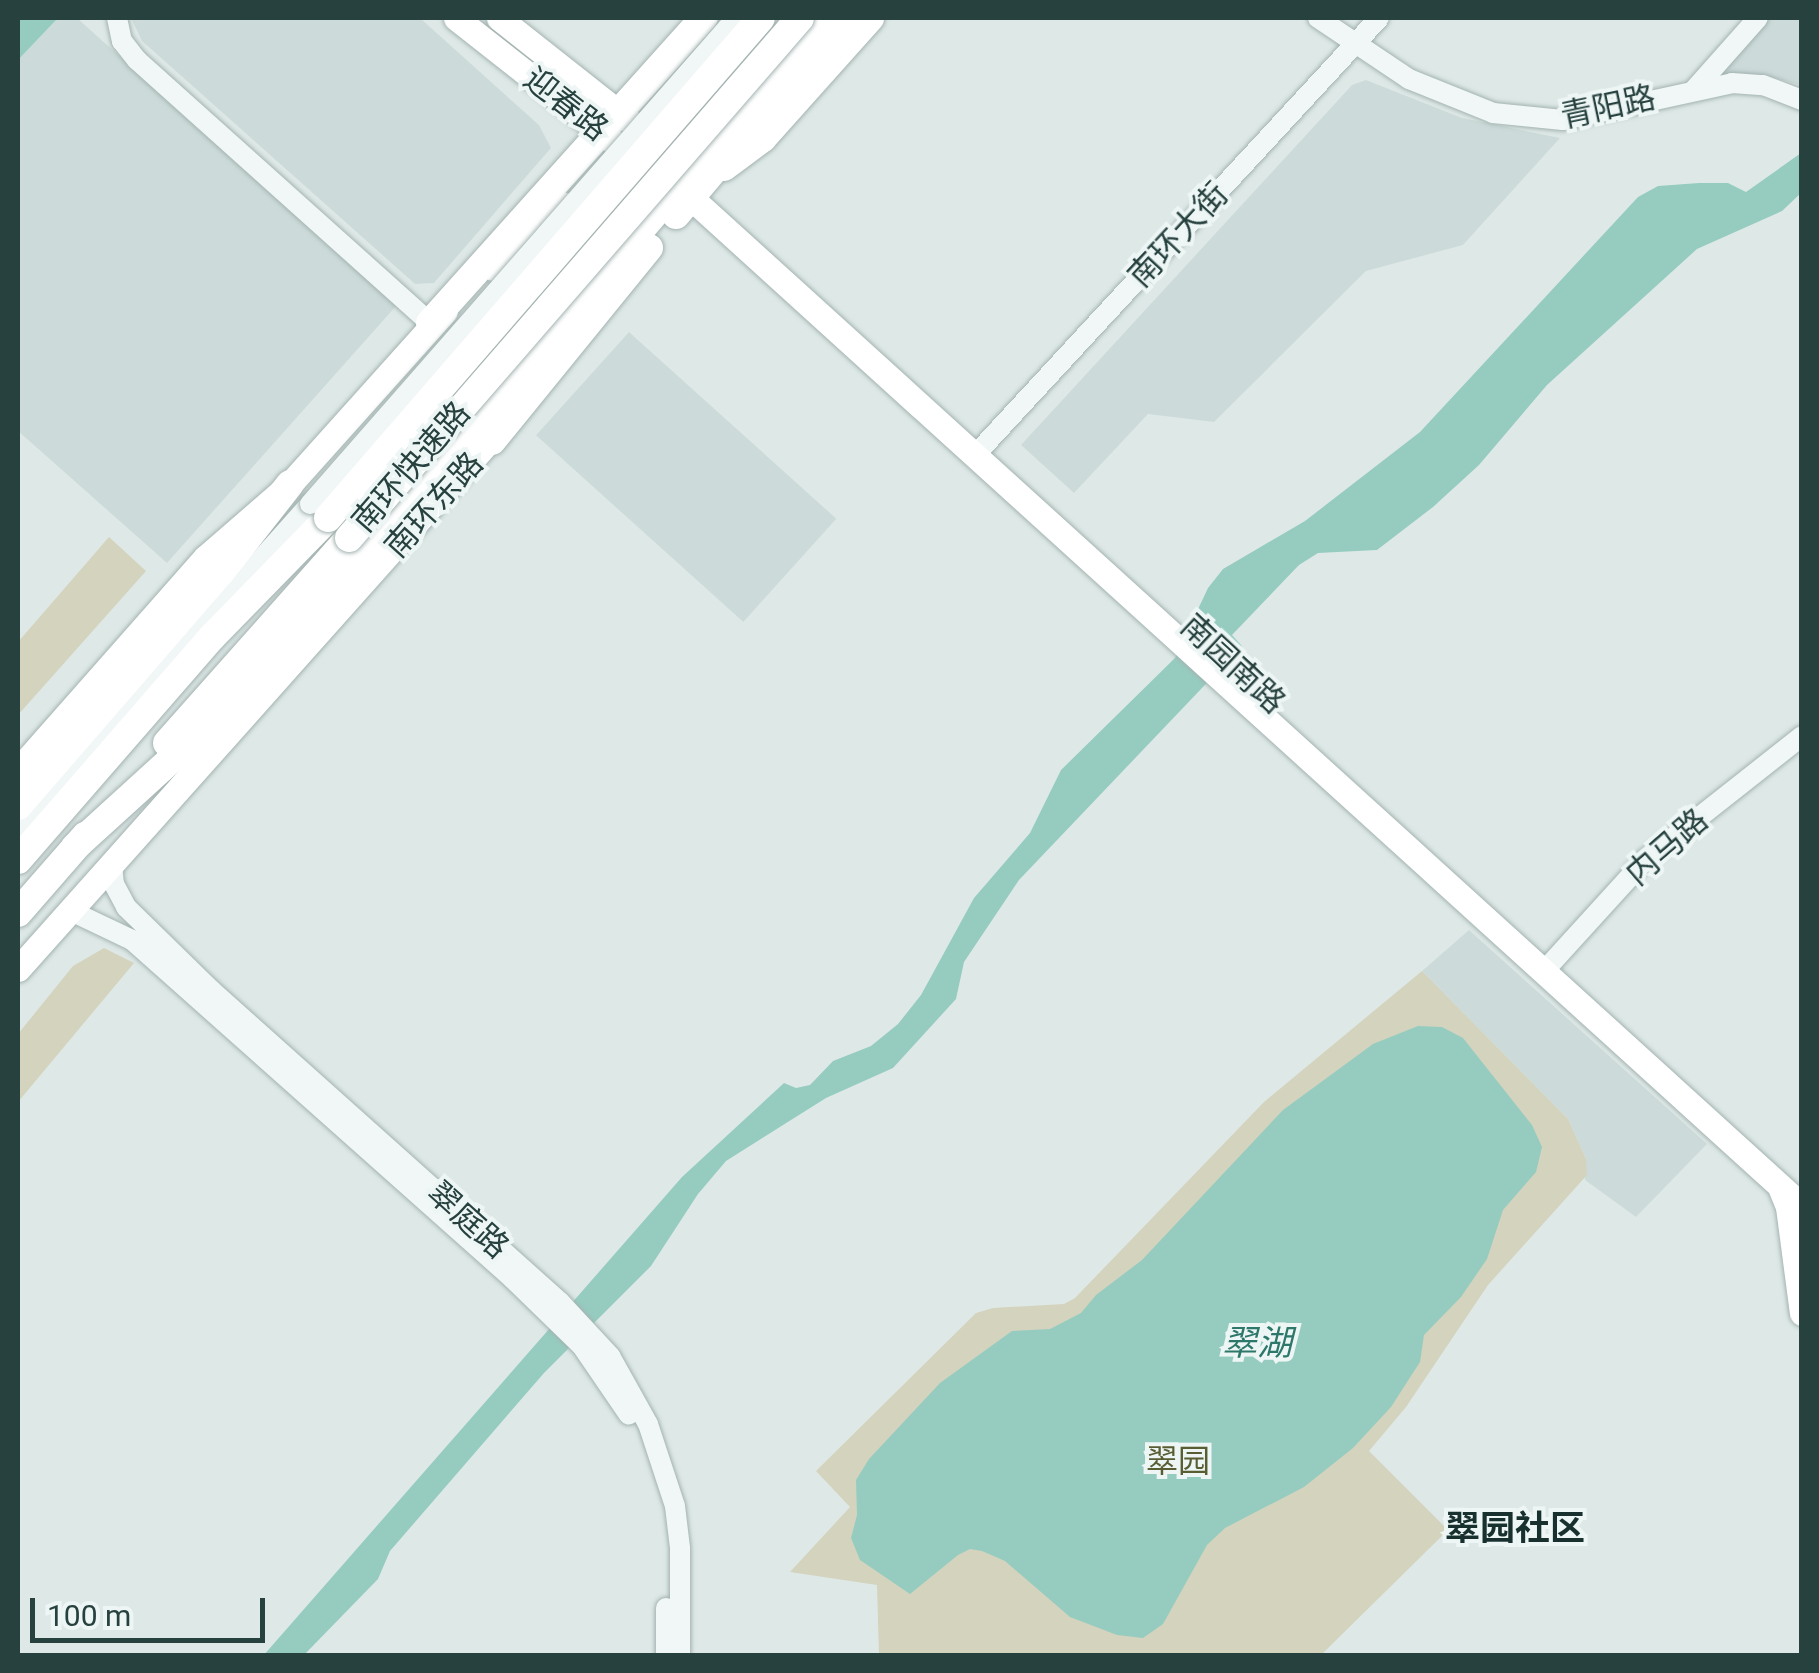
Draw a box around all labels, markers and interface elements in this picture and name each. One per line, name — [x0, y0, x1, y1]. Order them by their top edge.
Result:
street label: 迎春路 — [516, 59, 616, 149]
street label: 青阳路 — [1557, 78, 1659, 136]
street label: 南环大街 — [1120, 175, 1236, 295]
street label: 南环快速路 — [344, 394, 478, 540]
street label: 南环东路 — [377, 445, 491, 565]
street label: 南园南路 — [1173, 606, 1293, 722]
street label: 内马路 — [1618, 801, 1716, 893]
street label: 翠庭路 — [419, 1174, 517, 1266]
water label: 翠湖 — [1222, 1323, 1292, 1365]
park label: 翠园 — [1146, 1442, 1210, 1480]
district label: 翠园社区 — [1445, 1508, 1585, 1550]
scale bar — [35, 1578, 270, 1640]
text: 100 m — [47, 1598, 131, 1633]

